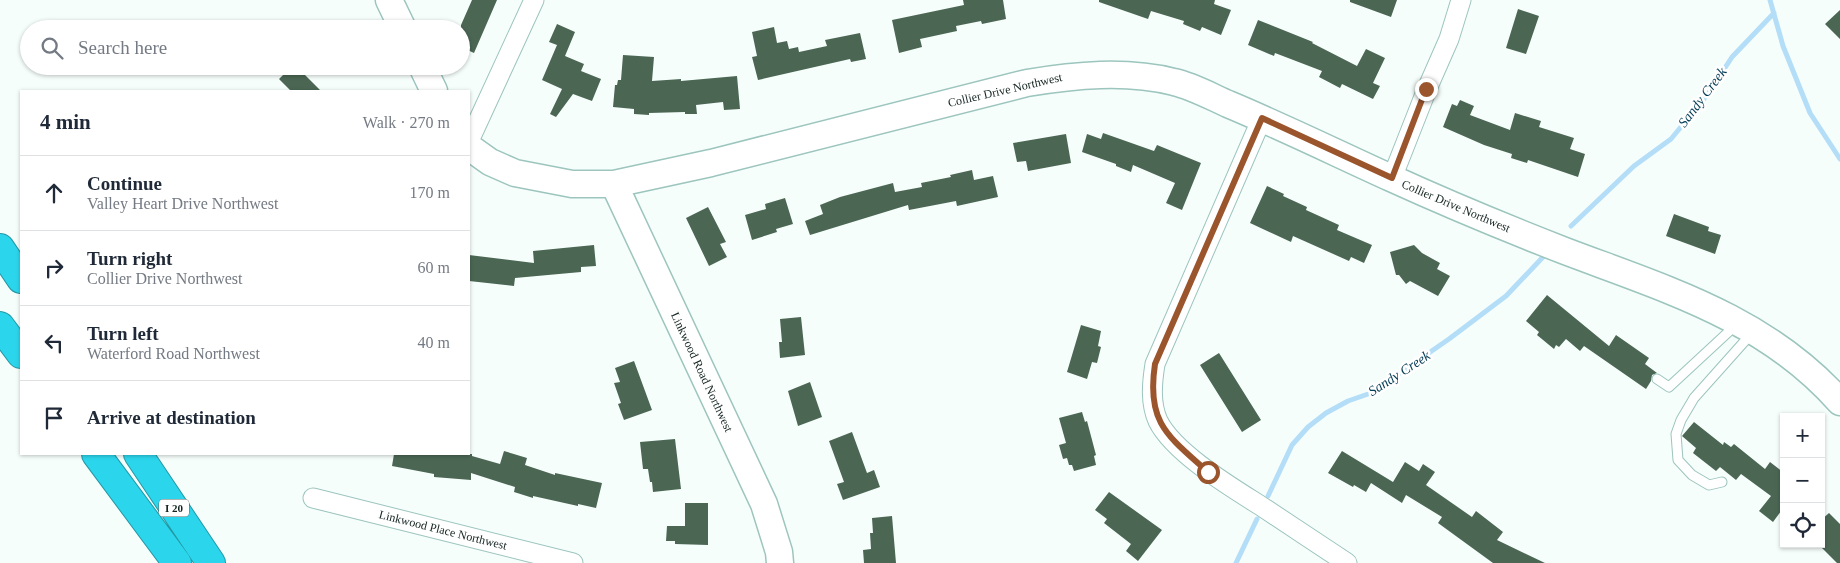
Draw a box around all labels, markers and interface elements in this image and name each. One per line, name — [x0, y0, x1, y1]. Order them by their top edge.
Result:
search box — [20, 20, 470, 75]
icon: search — [38, 34, 66, 62]
text: Search here — [78, 37, 167, 58]
water label: Sandy Creek — [1675, 64, 1730, 130]
street label: Collier Drive Northwest — [947, 70, 1064, 110]
route end — [1415, 78, 1438, 101]
text: 4 min — [40, 110, 91, 134]
text: Walk · 270 m — [363, 114, 450, 131]
text: Continue — [87, 173, 162, 194]
street label: Collier Drive Northwest — [1400, 177, 1513, 235]
icon: ahead — [40, 179, 68, 207]
text: 170 m — [410, 184, 450, 201]
text: Valley Heart Drive Northwest — [87, 195, 279, 212]
text: Turn right — [87, 248, 172, 269]
icon: right — [40, 254, 68, 282]
text: 60 m — [418, 259, 450, 276]
text: Collier Drive Northwest — [87, 270, 243, 287]
street label: Linkwood Road Northwest — [668, 310, 736, 435]
text: Turn left — [87, 323, 159, 344]
icon: left — [40, 329, 68, 357]
text: 40 m — [418, 334, 450, 351]
text: Waterford Road Northwest — [87, 345, 260, 362]
water label: Sandy Creek — [1366, 347, 1434, 399]
icon: arrive — [40, 404, 68, 432]
text: Arrive at destination — [87, 407, 256, 428]
map controls — [1780, 413, 1825, 548]
button: + — [1780, 413, 1825, 458]
button: − — [1780, 458, 1825, 503]
route start — [1197, 461, 1220, 484]
road number: I 20 — [159, 499, 189, 516]
button: locate — [1780, 503, 1825, 548]
street label: Linkwood Place Northwest — [378, 507, 509, 553]

